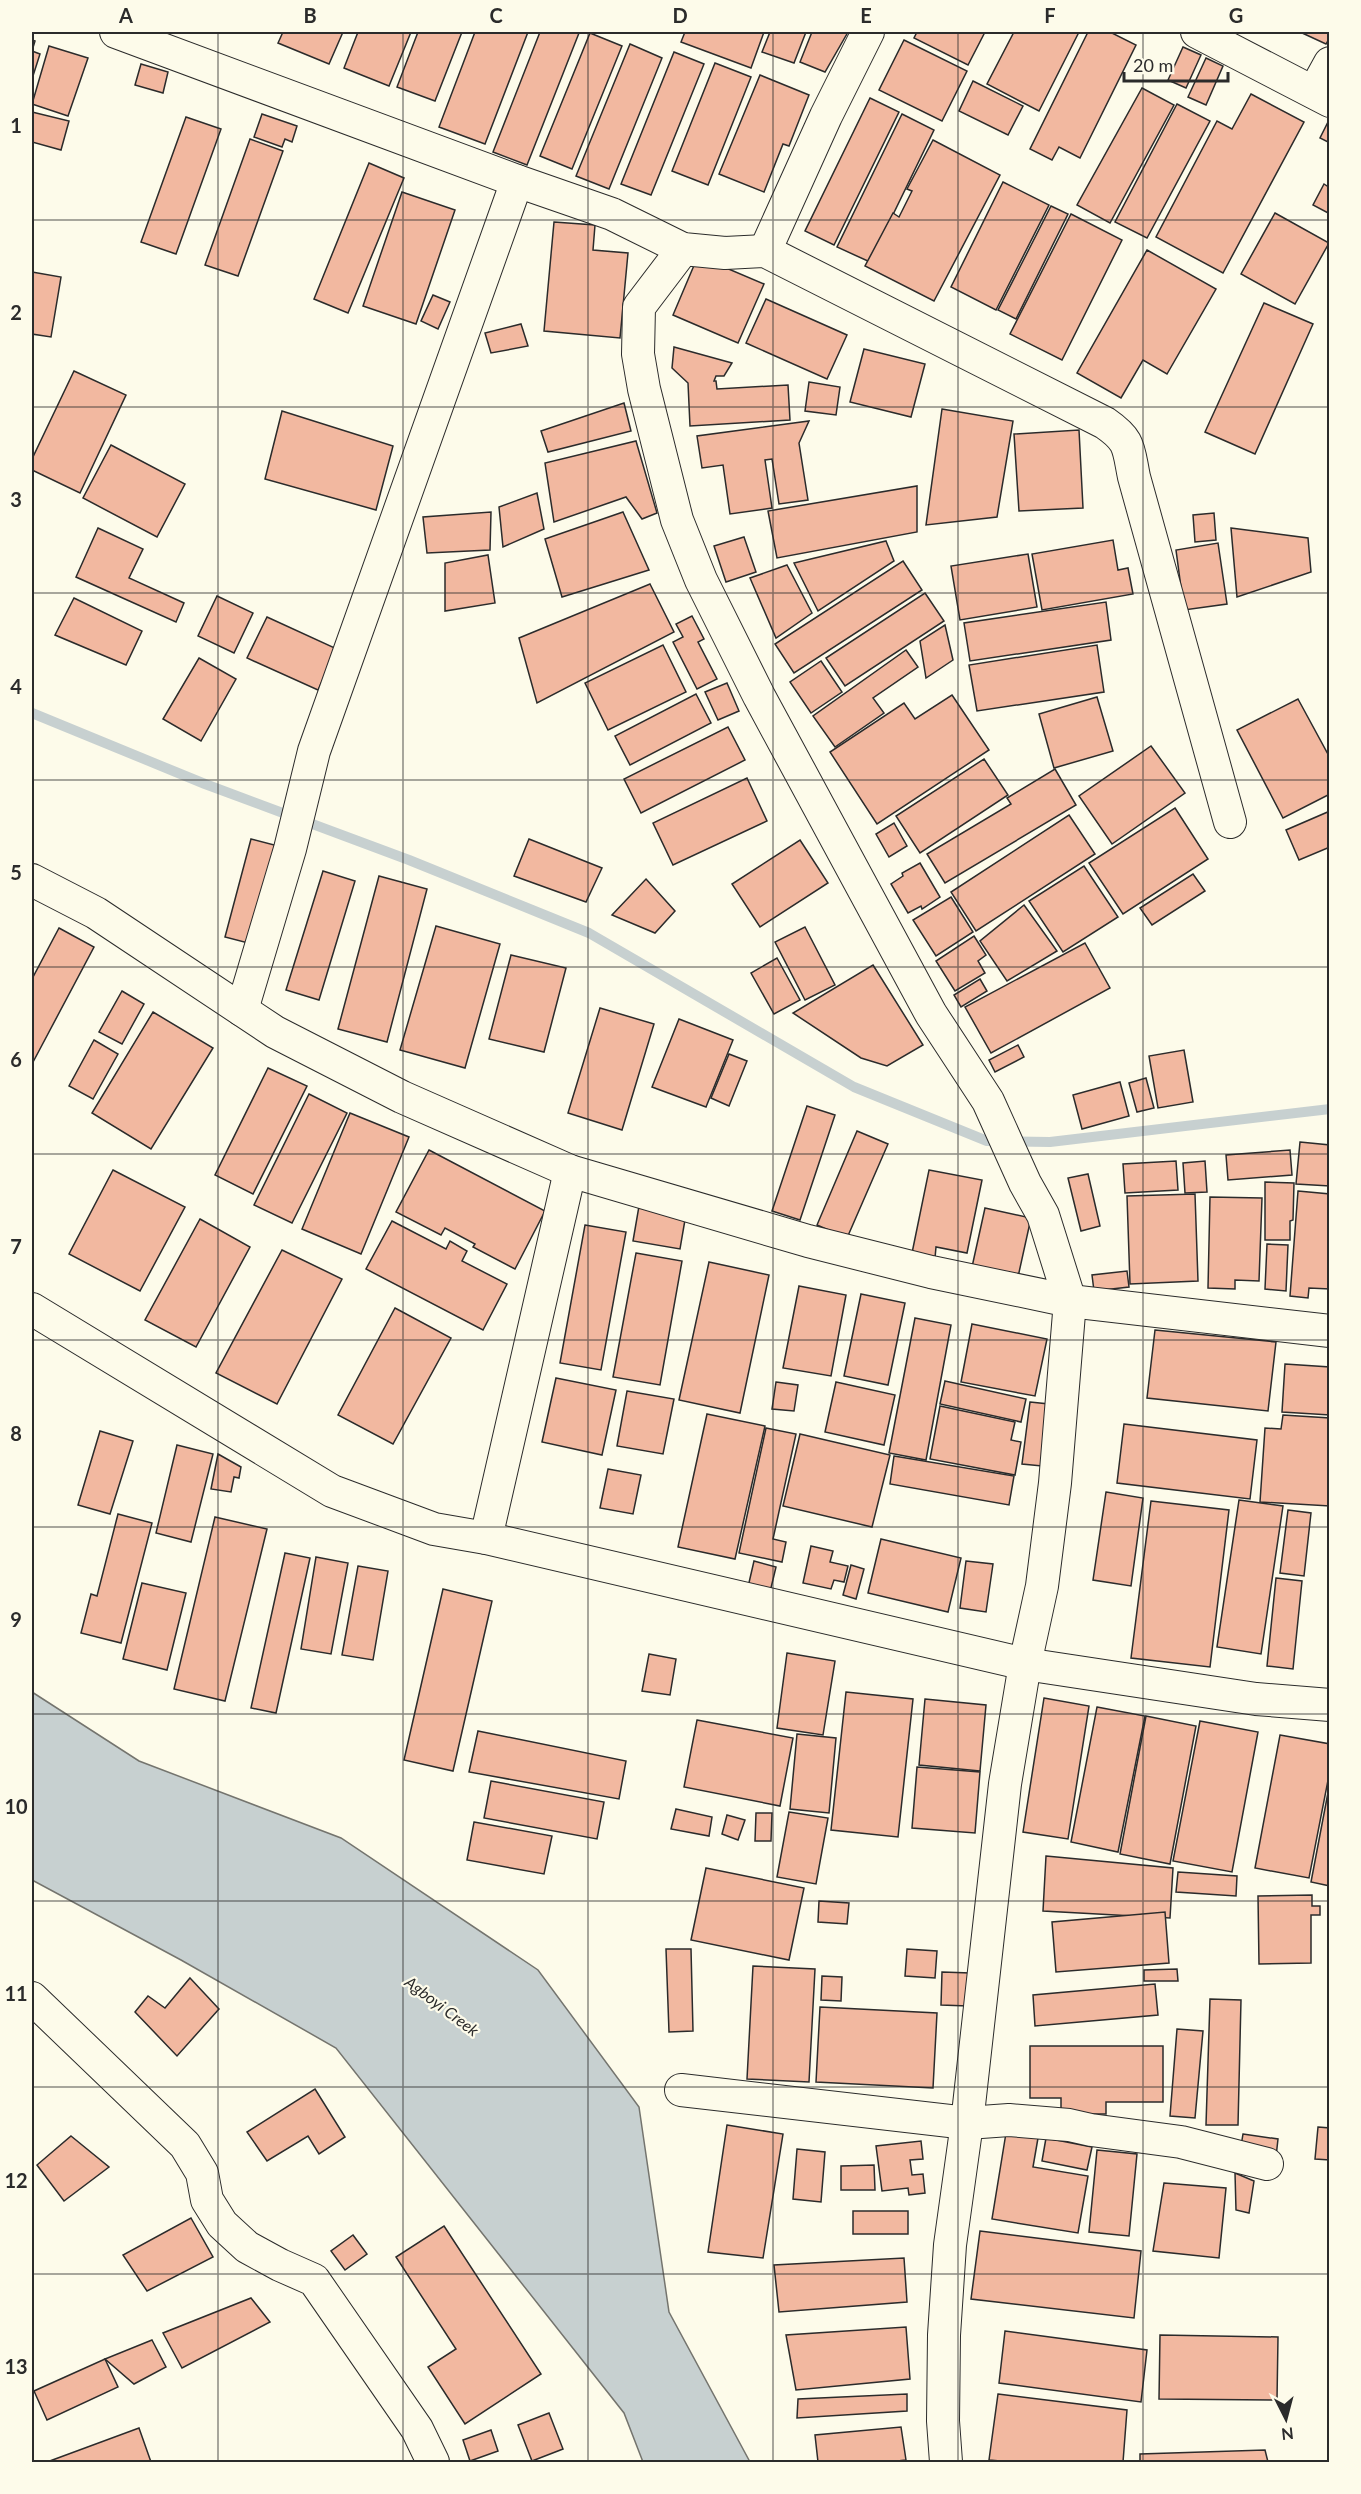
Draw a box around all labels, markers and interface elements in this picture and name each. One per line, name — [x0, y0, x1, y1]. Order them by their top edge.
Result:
text: A — [118, 3, 133, 27]
text: B — [303, 3, 317, 27]
text: C — [489, 3, 503, 27]
text: D — [672, 3, 688, 27]
text: E — [860, 3, 872, 27]
text: F — [1044, 3, 1056, 27]
text: G — [1229, 3, 1243, 27]
scale bar — [1124, 45, 1228, 83]
text: 20 m — [1133, 54, 1173, 76]
text: 1 — [10, 113, 22, 137]
text: 2 — [10, 300, 22, 324]
text: 3 — [10, 487, 22, 511]
text: 4 — [10, 674, 22, 698]
text: 5 — [10, 860, 22, 884]
text: 6 — [10, 1047, 22, 1071]
text: 7 — [10, 1234, 22, 1258]
text: 8 — [10, 1421, 22, 1445]
text: 9 — [10, 1607, 22, 1631]
text: 10 — [4, 1794, 28, 1818]
water label: Agboyi Creek — [401, 1971, 483, 2040]
text: 11 — [4, 1981, 28, 2005]
text: 12 — [4, 2168, 28, 2192]
text: 13 — [4, 2354, 28, 2378]
north arrow — [1256, 2389, 1316, 2449]
text: N — [1280, 2424, 1295, 2445]

